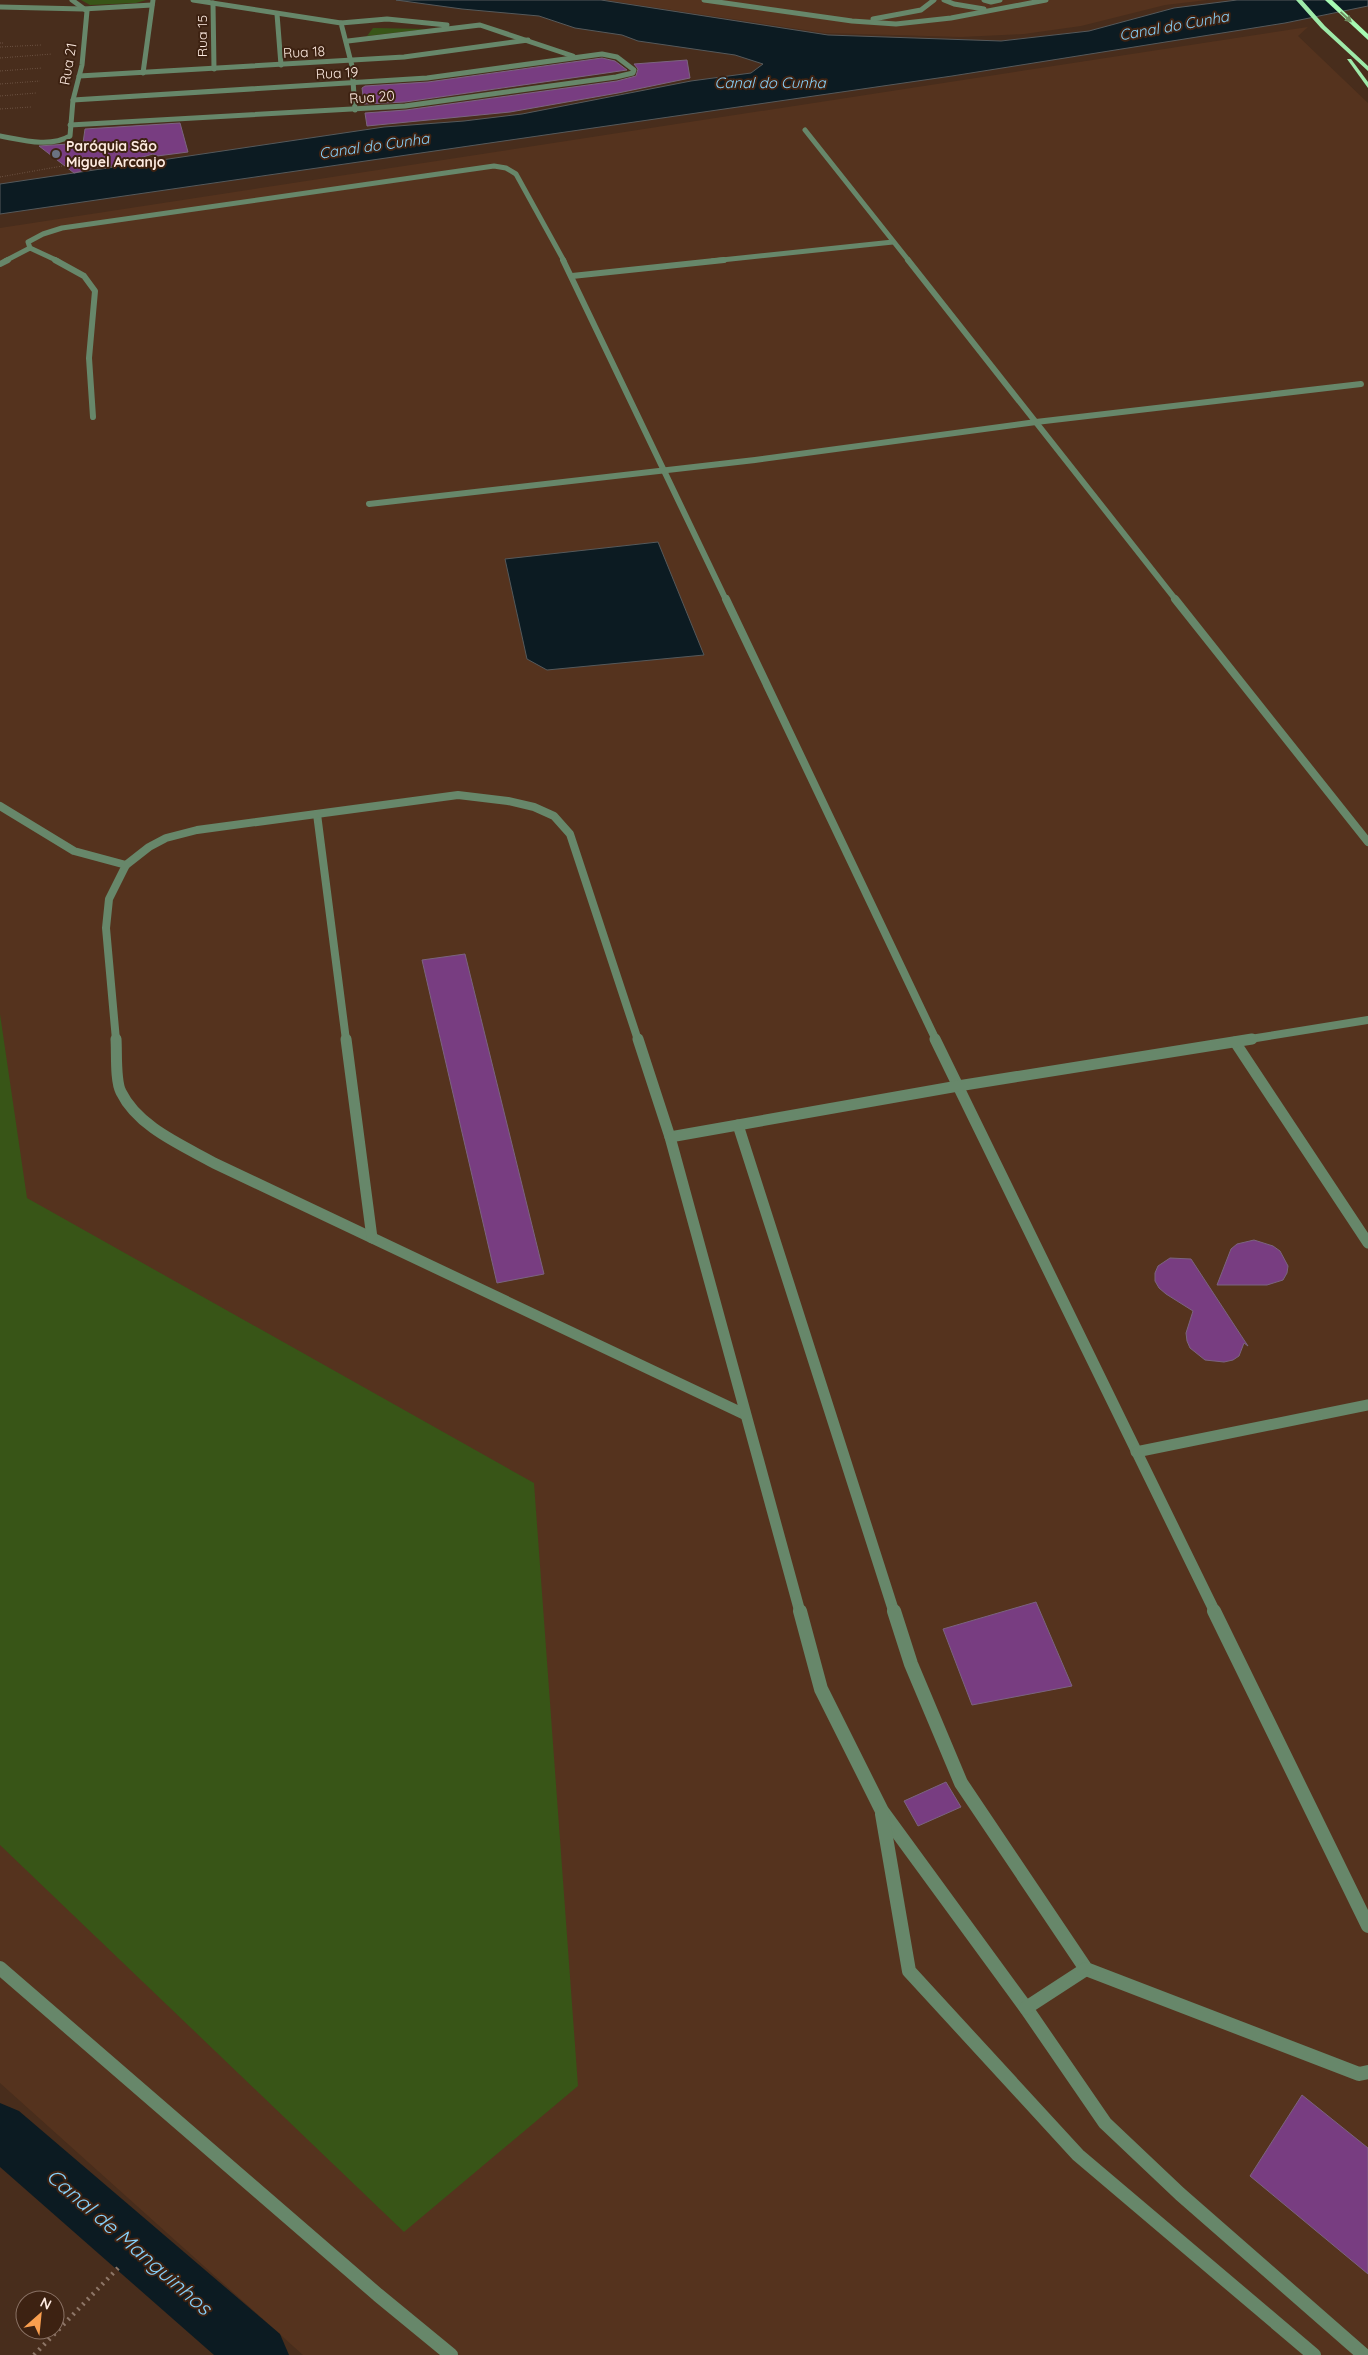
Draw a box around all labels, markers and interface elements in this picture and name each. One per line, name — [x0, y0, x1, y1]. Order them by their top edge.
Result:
water label: Canal do Cunha — [1118, 6, 1231, 45]
one-way arrow — [1339, 11, 1351, 23]
street label: Rua 15 — [193, 15, 211, 57]
street label: Rua 21 — [55, 42, 81, 86]
street label: Rua 18 — [282, 42, 326, 62]
street label: Rua 19 — [315, 63, 359, 83]
water label: Canal do Cunha — [714, 73, 826, 92]
street label: Rua 20 — [349, 86, 395, 108]
water label: Canal do Cunha — [318, 128, 431, 163]
place label: Paróquia São Miguel Arcanjo — [66, 137, 166, 171]
marker: Paróquia São Miguel Arcanjo — [50, 148, 62, 160]
water label: Canal de Manguinhos — [42, 2162, 218, 2321]
north arrow — [15, 2290, 65, 2340]
text: N — [37, 2293, 55, 2314]

